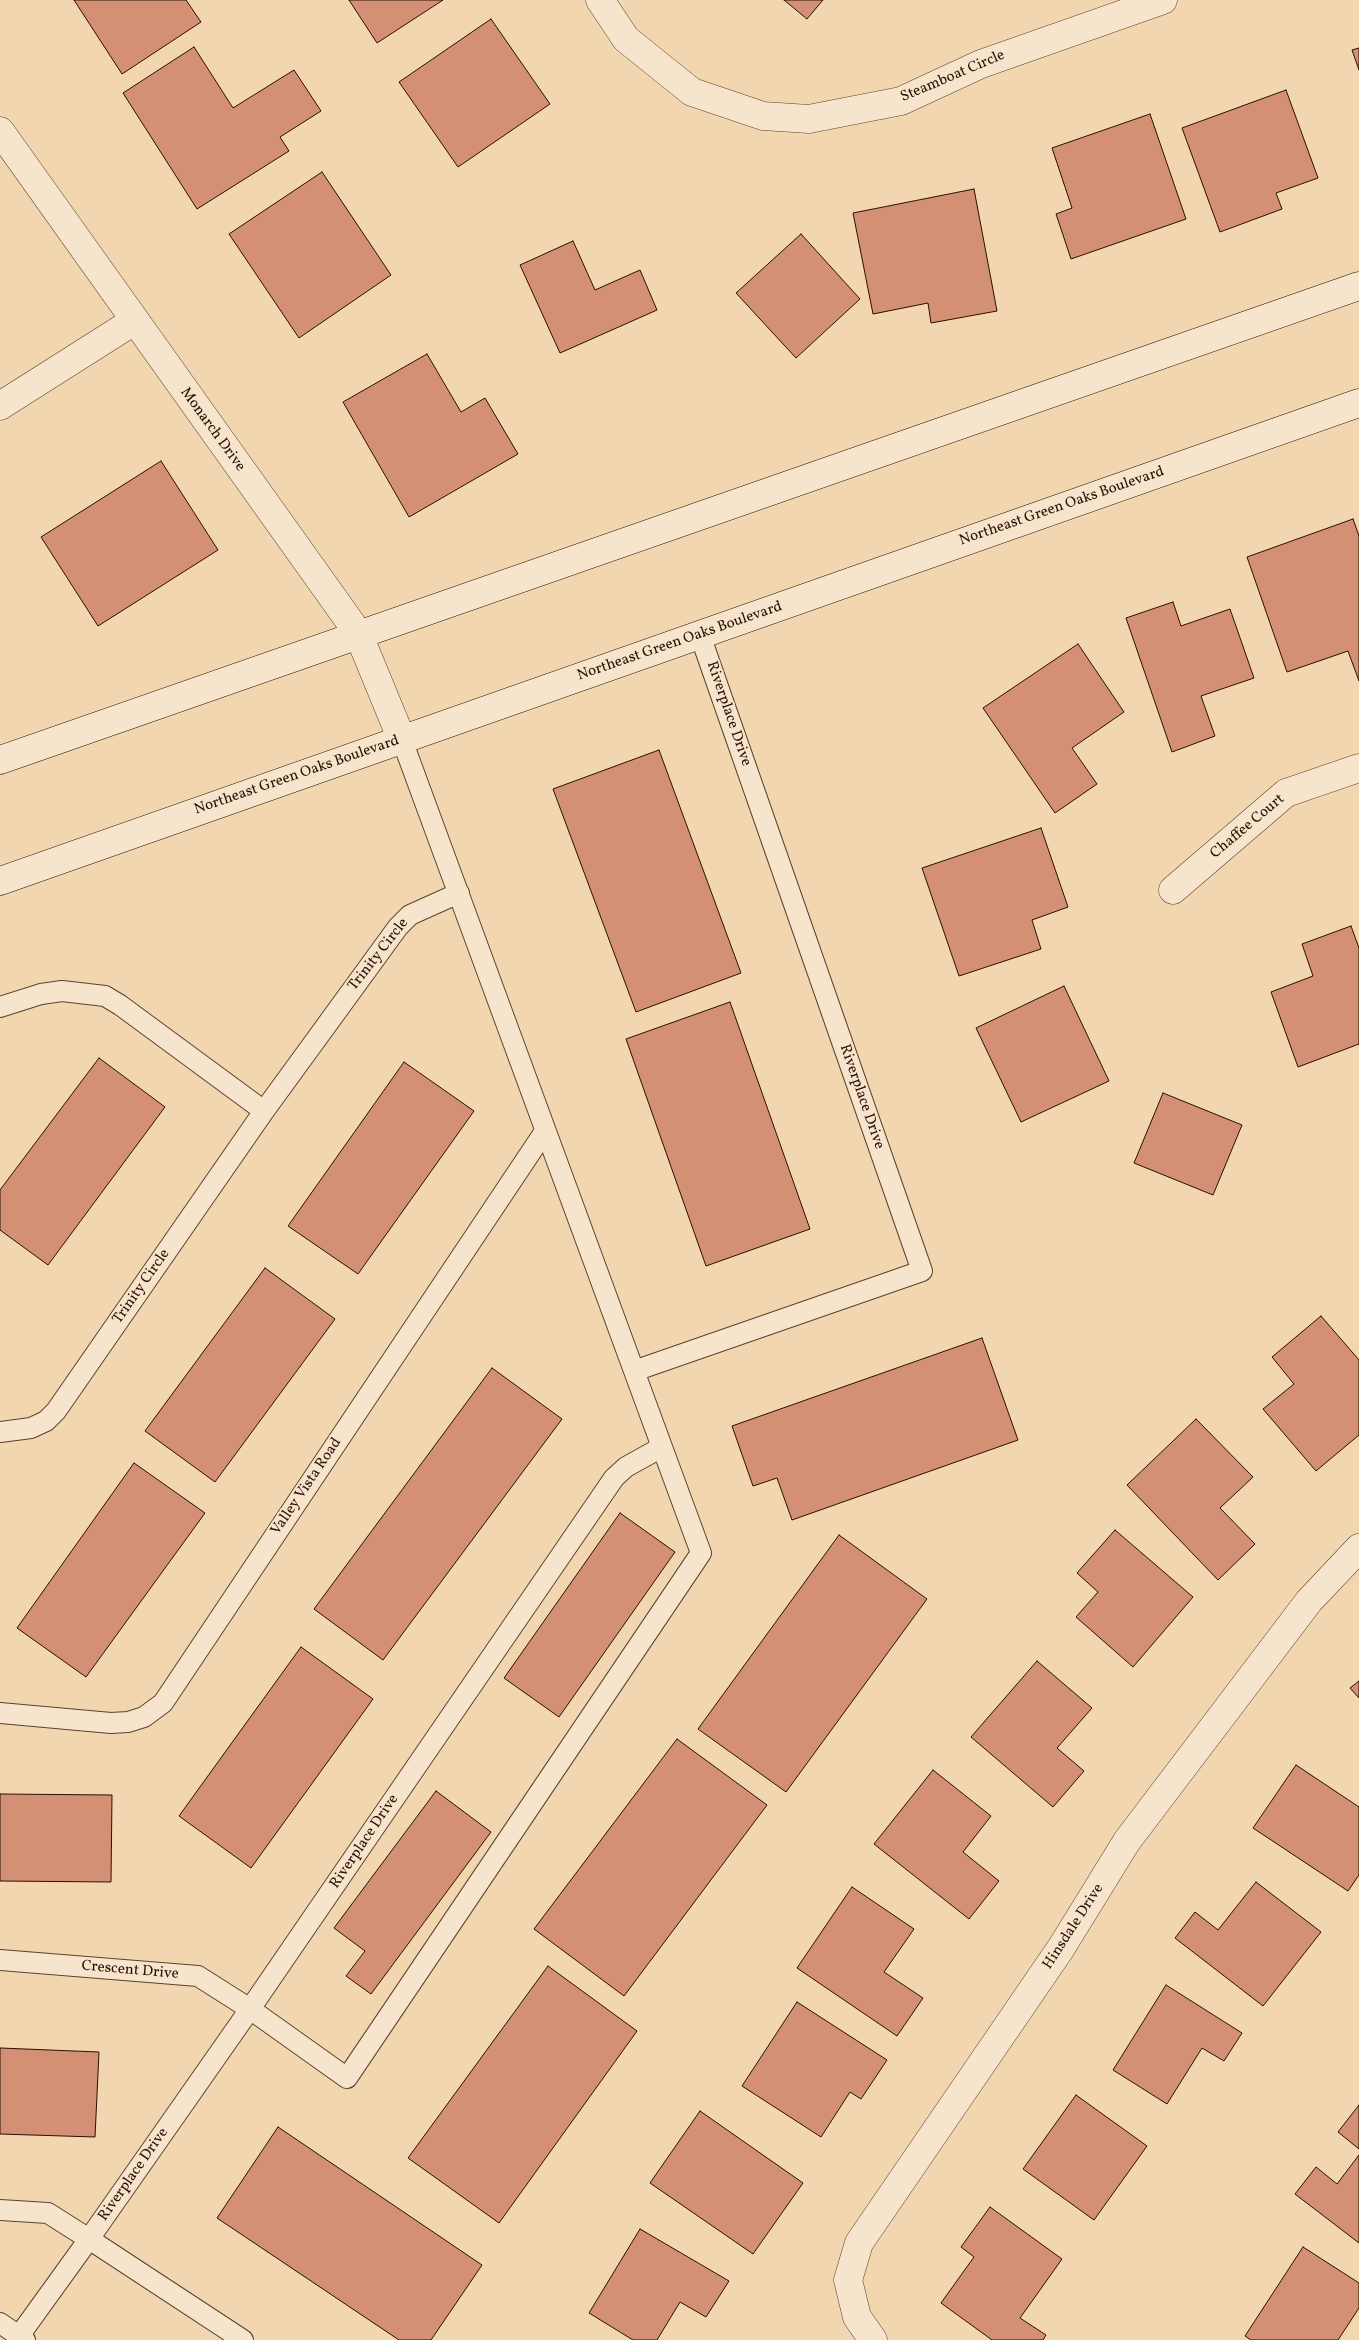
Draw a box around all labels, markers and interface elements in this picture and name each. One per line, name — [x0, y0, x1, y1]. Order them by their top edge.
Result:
street label: Steamboat Circle — [898, 47, 1008, 107]
street label: Monarch Drive — [176, 385, 248, 475]
street label: Northeast Green Oaks Boulevard — [957, 463, 1167, 551]
street label: Northeast Green Oaks Boulevard — [575, 598, 785, 686]
street label: Riverplace Drive — [702, 659, 754, 769]
street label: Northeast Green Oaks Boulevard — [192, 732, 402, 820]
street label: Chaffee Court — [1207, 791, 1289, 863]
street label: Trinity Circle — [345, 915, 413, 995]
street label: Riverplace Drive — [835, 1042, 887, 1152]
street label: Trinity Circle — [110, 1246, 174, 1328]
street label: Valley Vista Road — [268, 1435, 346, 1539]
street label: Riverplace Drive — [327, 1791, 403, 1893]
street label: Hinsdale Drive — [1040, 1881, 1108, 1973]
street label: Crescent Drive — [81, 1958, 179, 1984]
street label: Riverplace Drive — [95, 2125, 173, 2225]

